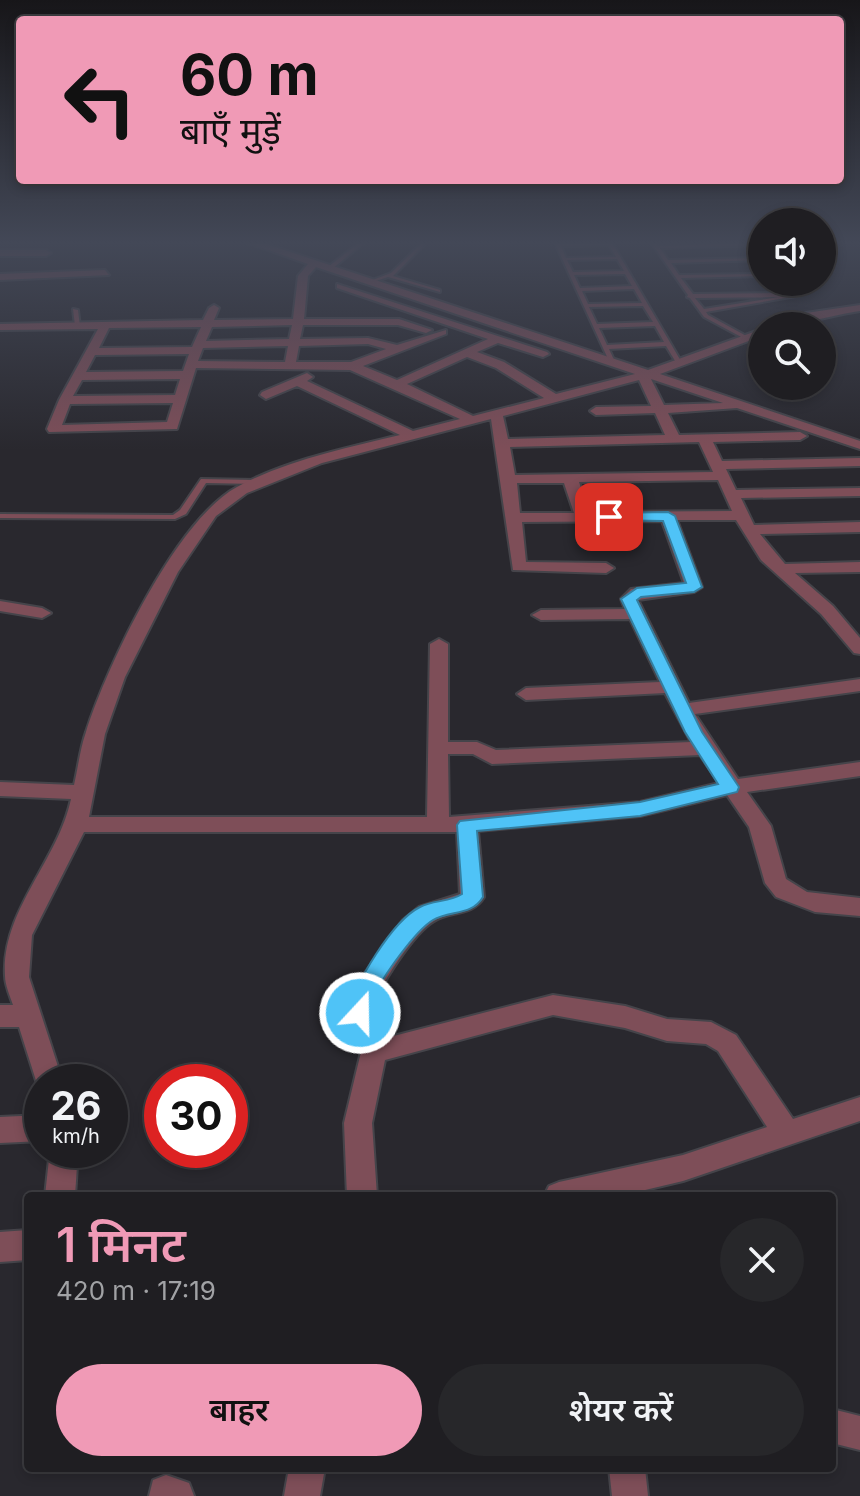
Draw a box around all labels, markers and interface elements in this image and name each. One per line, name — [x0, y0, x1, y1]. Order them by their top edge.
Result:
text: 60 m — [180, 41, 319, 109]
icon: left — [48, 48, 152, 152]
text: बाएँ मुड़ें — [180, 109, 281, 153]
map controls — [748, 208, 836, 400]
button: sound — [748, 208, 836, 296]
button: search — [748, 312, 836, 400]
pin — [575, 483, 643, 551]
icon: arrive — [587, 495, 631, 539]
position arrow — [318, 971, 402, 1055]
speed limit sign: 30 — [144, 1064, 248, 1168]
text: 26 — [50, 1081, 102, 1130]
text: km/h — [52, 1124, 100, 1148]
text: 1 मिनट — [56, 1215, 186, 1274]
button: close — [720, 1218, 804, 1302]
text: 420 m · 17:19 — [56, 1275, 216, 1306]
button: बाहर — [56, 1364, 422, 1456]
button: शेयर करें — [438, 1364, 804, 1456]

